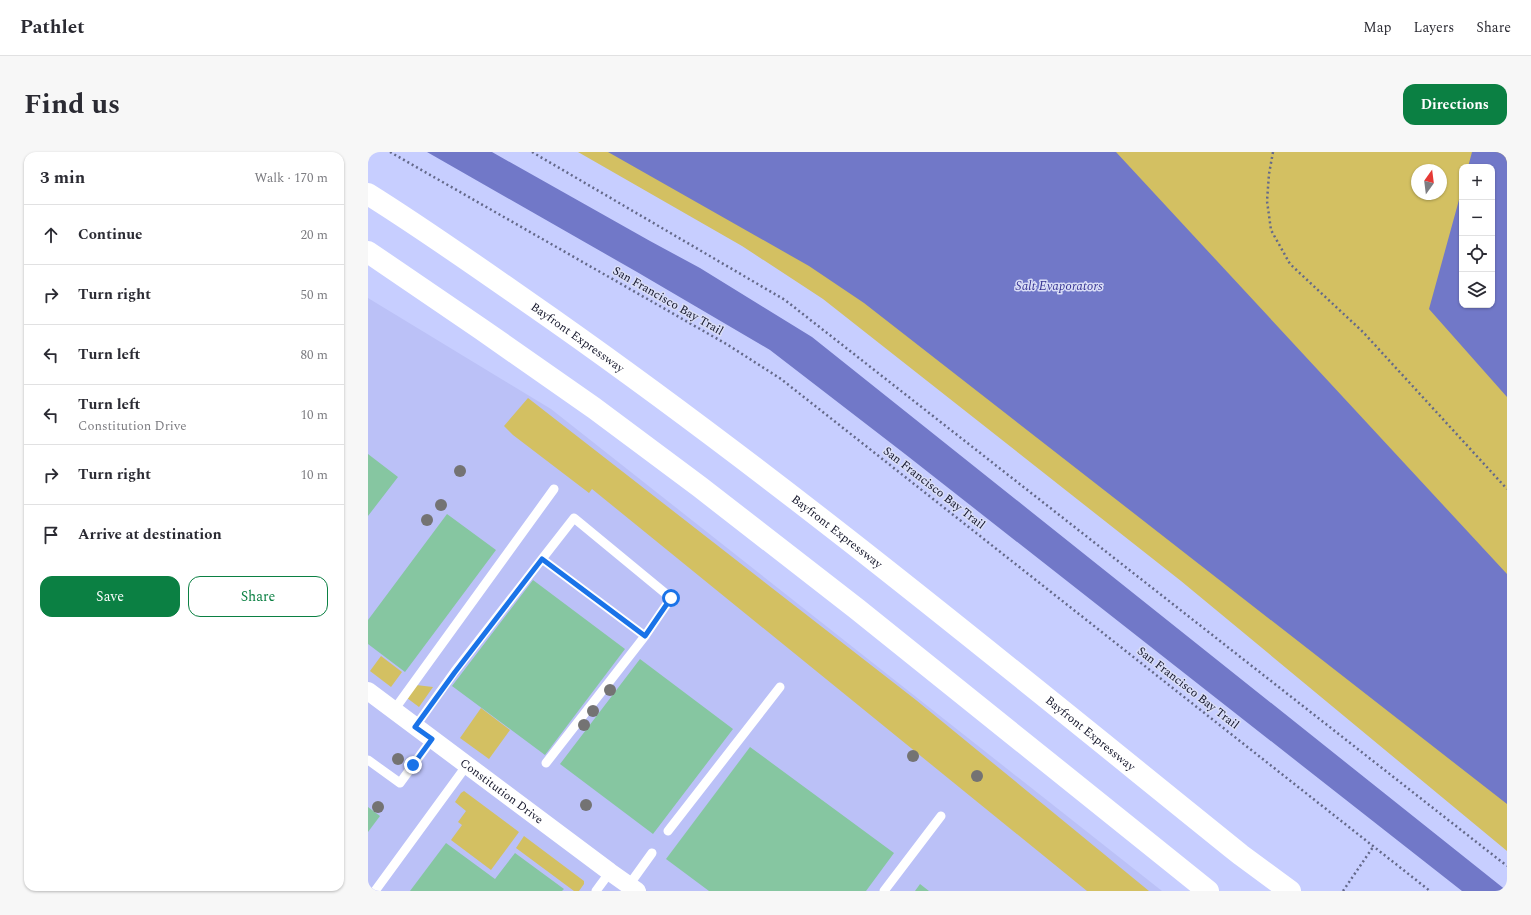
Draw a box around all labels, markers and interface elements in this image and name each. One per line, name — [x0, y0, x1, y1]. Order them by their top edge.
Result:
text: Pathlet — [20, 13, 85, 42]
text: Map — [1363, 17, 1392, 38]
text: Layers — [1414, 17, 1454, 38]
text: Share — [1476, 17, 1511, 38]
text: Find us — [24, 83, 120, 126]
button: Directions — [1403, 84, 1507, 125]
north arrow — [1411, 164, 1447, 200]
map controls — [1459, 164, 1495, 308]
button: + — [1459, 164, 1495, 200]
text: 3 min — [40, 165, 85, 191]
text: Walk · 170 m — [254, 168, 328, 188]
button: − — [1459, 200, 1495, 236]
text: Continue — [78, 223, 143, 246]
icon: ahead — [40, 224, 62, 246]
text: 20 m — [301, 225, 328, 245]
button: locate — [1459, 236, 1495, 272]
street label: San Francisco Bay Trail — [609, 261, 727, 341]
button: layers — [1459, 272, 1495, 308]
water label: Salt Evaporators — [1015, 276, 1103, 296]
text: Turn right — [78, 283, 151, 306]
icon: right — [40, 284, 62, 306]
text: 50 m — [301, 285, 328, 305]
street label: Bayfront Expressway — [527, 297, 629, 378]
text: Turn left — [78, 343, 140, 366]
icon: left — [40, 344, 62, 366]
text: 80 m — [301, 345, 328, 365]
text: Turn left — [78, 393, 140, 416]
icon: left — [40, 404, 62, 426]
text: 10 m — [301, 405, 328, 425]
text: Constitution Drive — [78, 416, 186, 436]
street label: San Francisco Bay Trail — [879, 442, 989, 534]
text: Turn right — [78, 463, 151, 486]
icon: right — [40, 464, 62, 486]
text: 10 m — [301, 465, 328, 485]
street label: Bayfront Expressway — [787, 490, 888, 574]
text: Arrive at destination — [78, 523, 222, 546]
icon: arrive — [40, 524, 62, 546]
button: Save — [40, 576, 180, 617]
button: Share — [188, 576, 328, 617]
route start — [662, 589, 680, 607]
street label: San Francisco Bay Trail — [1133, 642, 1243, 734]
street label: Bayfront Expressway — [1041, 691, 1141, 776]
street label: Constitution Drive — [456, 753, 548, 829]
route end — [404, 756, 422, 774]

